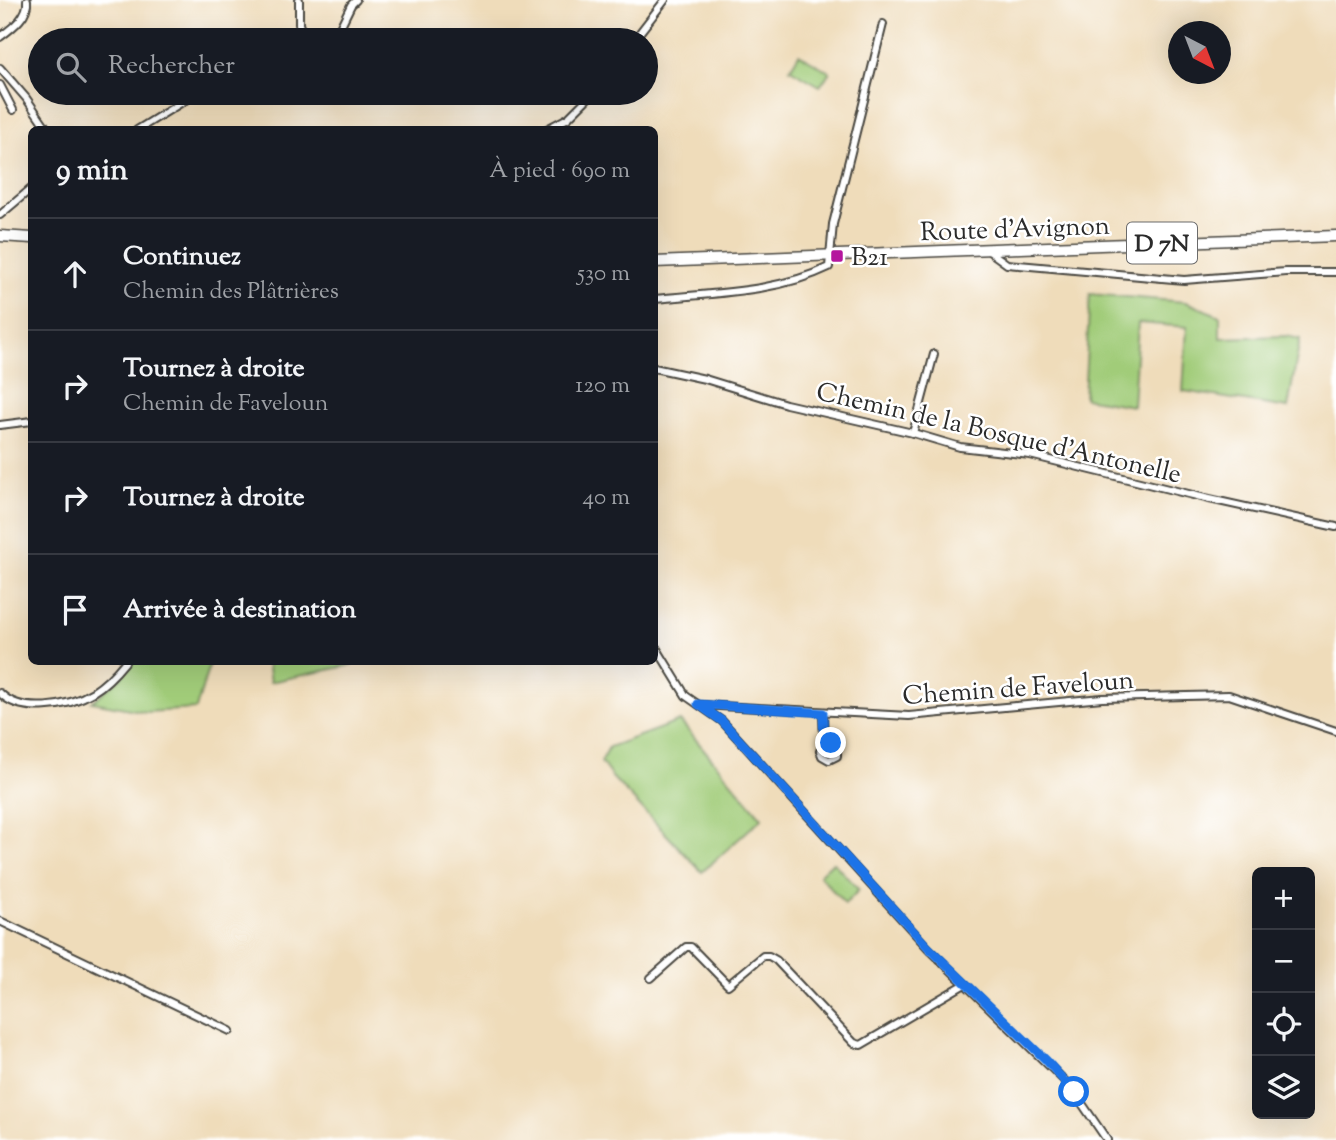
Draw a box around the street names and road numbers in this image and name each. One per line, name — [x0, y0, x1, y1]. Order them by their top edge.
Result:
street label: Route d'Avignon — [920, 209, 1111, 252]
road number: D 7N — [1127, 223, 1197, 264]
street label: Chemin de la Bosque d'Antonelle — [812, 374, 1185, 494]
street label: Chemin de Faveloun — [901, 663, 1135, 716]

